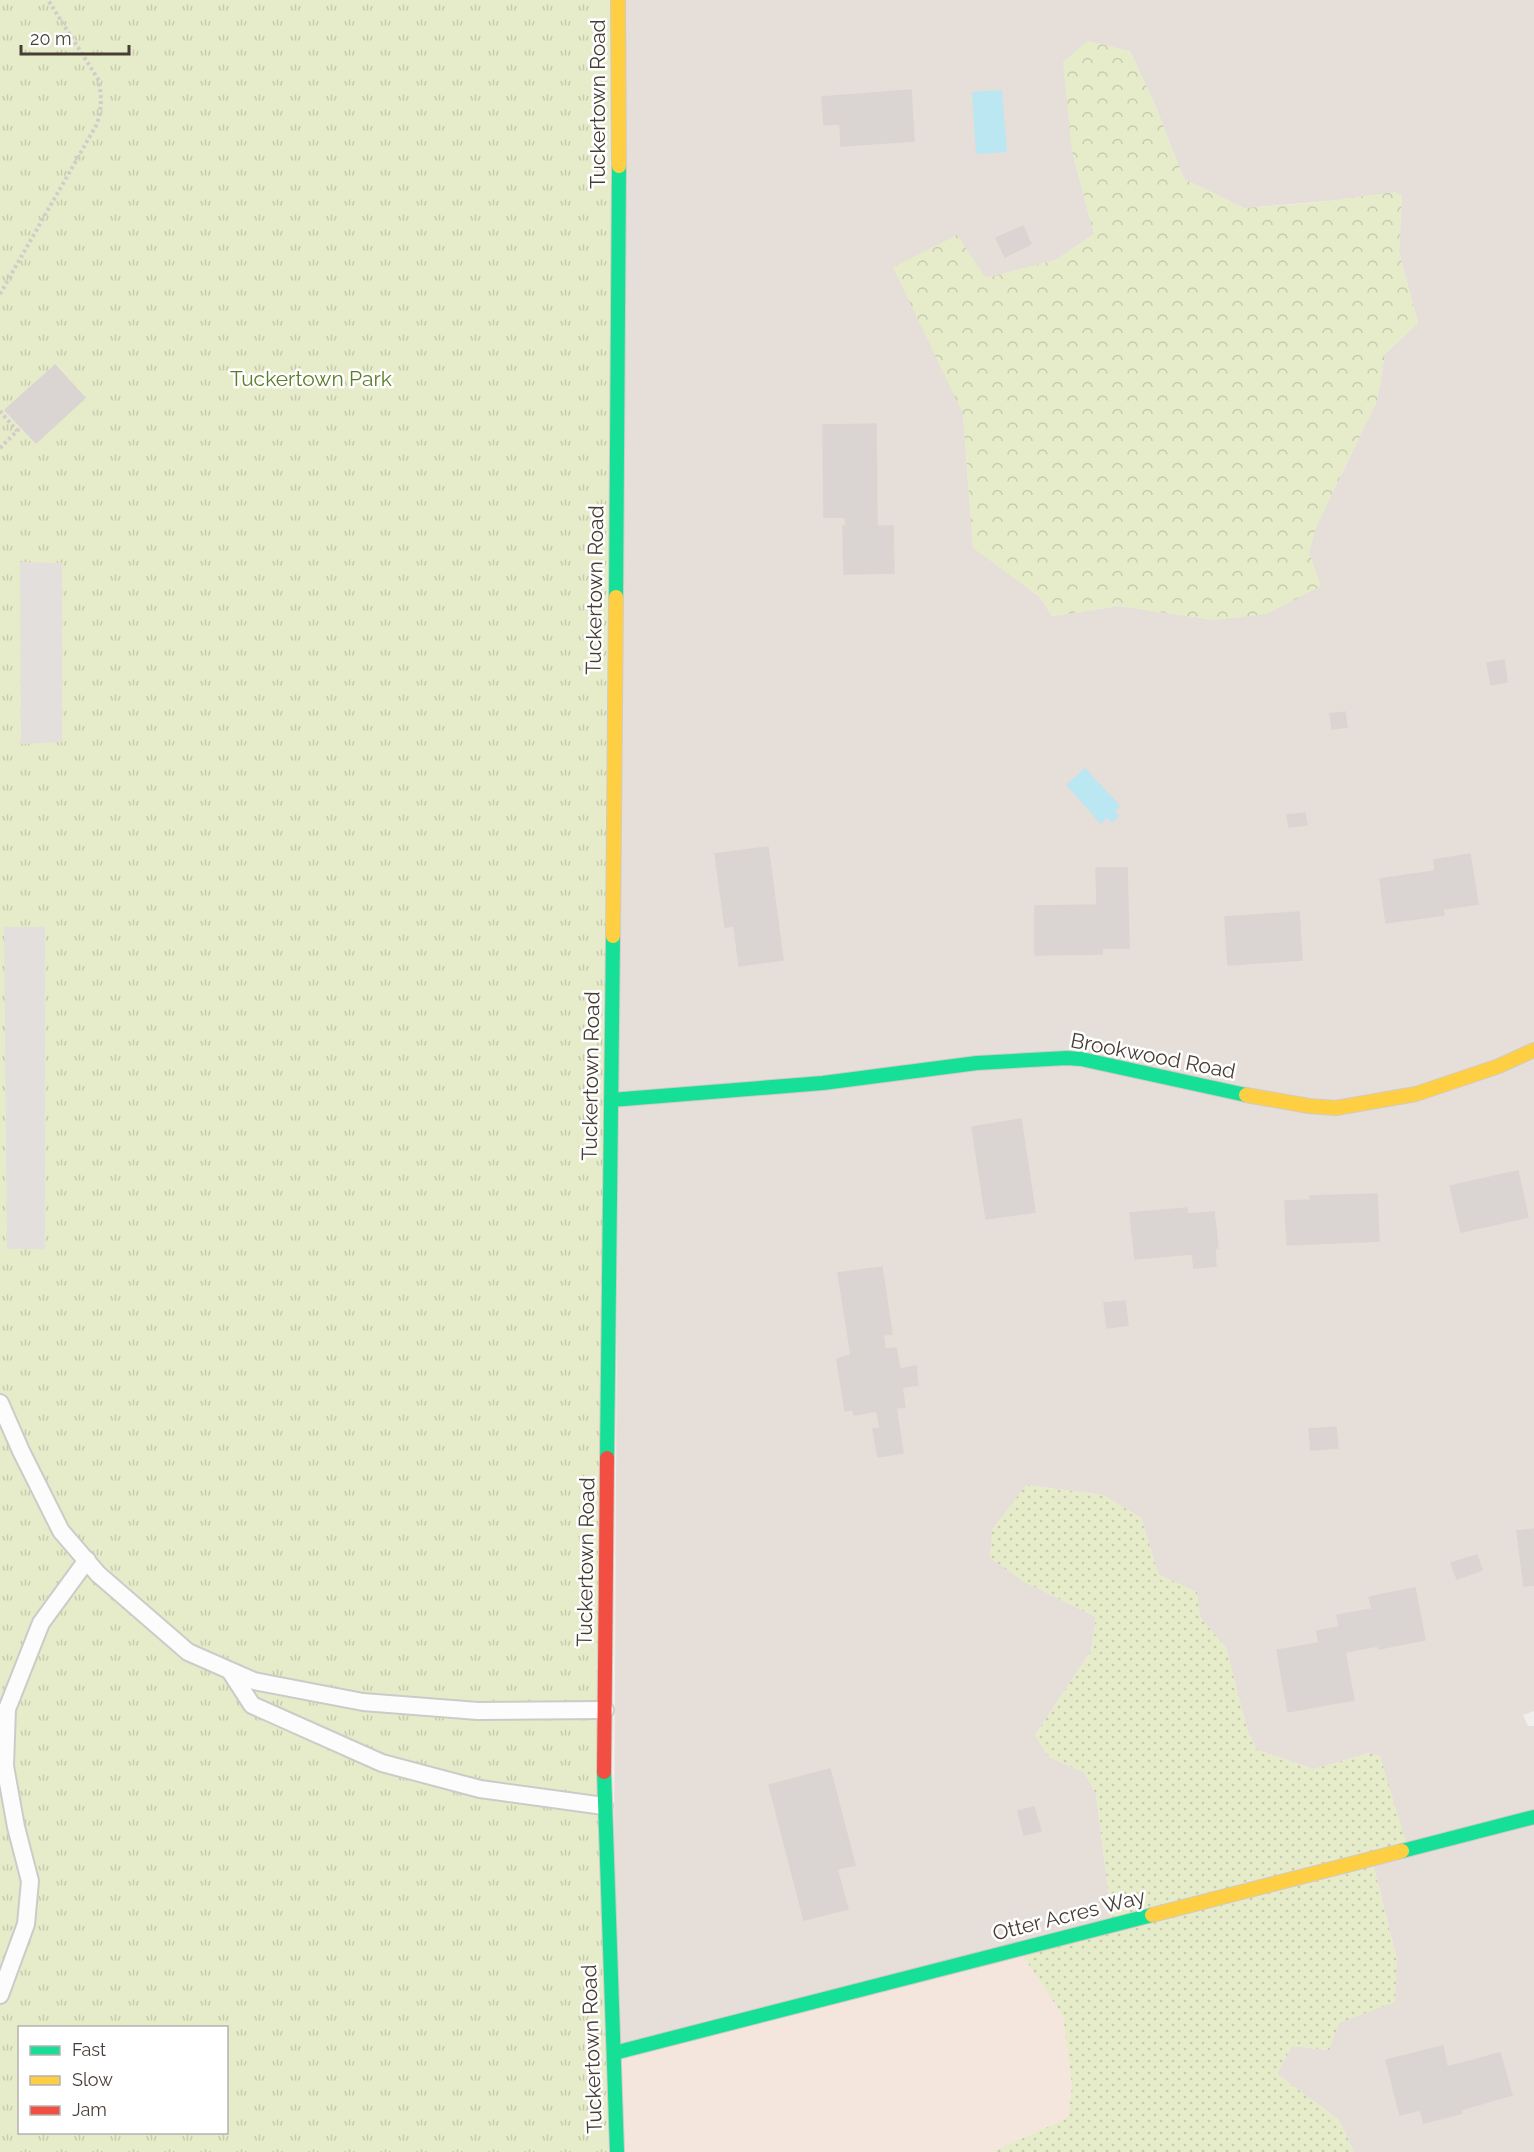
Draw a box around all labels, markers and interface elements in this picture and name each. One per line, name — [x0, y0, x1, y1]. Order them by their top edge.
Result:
scale bar — [21, 18, 129, 56]
street label: Tuckertown Road — [585, 19, 610, 189]
text: 20 m — [30, 28, 72, 49]
park label: Tuckertown Park — [230, 366, 392, 391]
street label: Tuckertown Road — [581, 505, 608, 675]
street label: Tuckertown Road — [577, 991, 604, 1161]
street label: Brookwood Road — [1068, 1027, 1238, 1084]
street label: Tuckertown Road — [572, 1477, 599, 1647]
street label: Otter Acres Way — [990, 1883, 1148, 1946]
street label: Tuckertown Road — [576, 1964, 607, 2134]
legend — [18, 2026, 228, 2134]
text: Fast — [72, 2039, 106, 2060]
text: Slow — [72, 2069, 113, 2090]
text: Jam — [72, 2099, 107, 2120]

